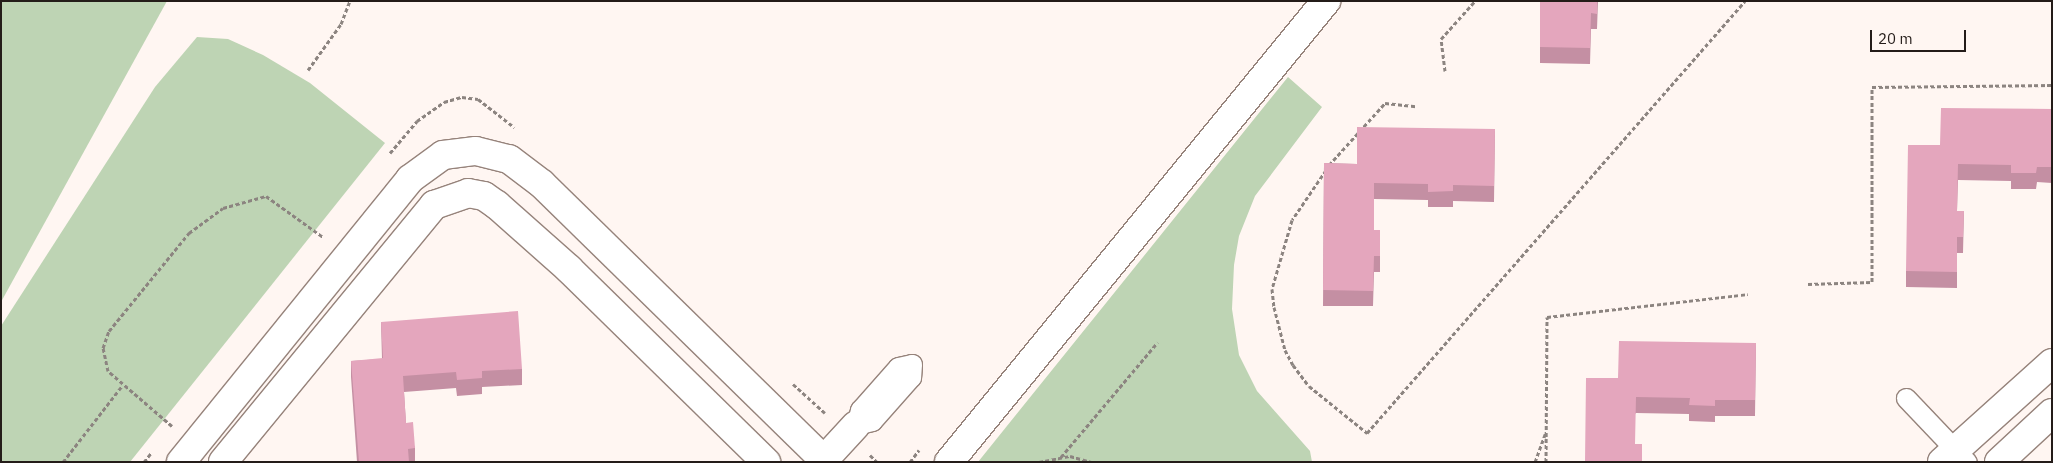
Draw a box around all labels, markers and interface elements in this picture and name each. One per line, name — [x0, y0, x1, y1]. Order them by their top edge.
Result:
scale bar — [1873, 20, 1969, 52]
text: 20 m — [1878, 29, 1913, 48]

